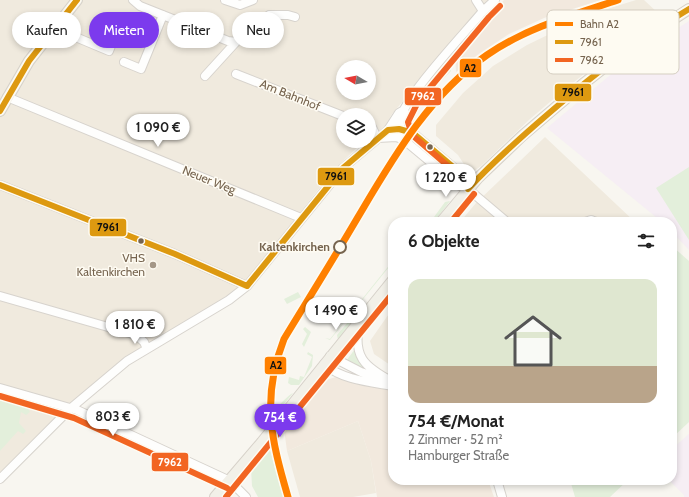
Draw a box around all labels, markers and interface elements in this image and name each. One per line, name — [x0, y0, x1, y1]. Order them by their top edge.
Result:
legend — [547, 10, 679, 74]
chip: Kaufen — [12, 12, 81, 48]
chip: Mieten — [89, 12, 159, 48]
chip: Filter — [167, 12, 224, 48]
chip: Neu — [232, 12, 284, 48]
text: Bahn A2 — [580, 17, 619, 31]
text: 7961 — [580, 35, 602, 49]
text: 7962 — [580, 53, 604, 67]
line badge: A2 — [459, 58, 482, 78]
north arrow — [336, 60, 376, 100]
map controls — [336, 60, 376, 148]
text: A2 — [464, 61, 477, 75]
street label: Am Bahnhof — [258, 76, 323, 113]
line badge: 7961 — [554, 83, 592, 102]
text: 7961 — [562, 85, 584, 99]
line badge: 7962 — [404, 87, 442, 106]
text: 7962 — [411, 89, 435, 103]
button: layers — [336, 108, 376, 148]
pin: 1 090 € — [121, 114, 195, 148]
text: 1 090 € — [136, 119, 180, 135]
unlabelled marker — [425, 142, 435, 152]
street label: Neuer Weg — [180, 162, 239, 197]
pin: 1 220 € — [409, 164, 483, 198]
line badge: 7961 — [317, 167, 355, 186]
text: 7961 — [325, 169, 347, 183]
text: 1 220 € — [425, 169, 467, 185]
line badge: 7961 — [89, 218, 127, 237]
text: 7961 — [97, 220, 119, 234]
icon: filters — [635, 230, 657, 252]
text: 6 Objekte — [408, 231, 480, 251]
unlabelled marker — [136, 236, 146, 246]
place label: Kaltenkirchen — [259, 239, 330, 254]
marker: Kaltenkirchen — [333, 240, 347, 254]
place label: VHS Kaltenkirchen — [76, 250, 145, 279]
marker: VHS Kaltenkirchen — [148, 260, 158, 270]
pin: 1 490 € — [299, 297, 373, 331]
text: 1 490 € — [314, 302, 358, 318]
icon: home — [497, 305, 569, 377]
pin: 1 810 € — [98, 311, 172, 345]
text: 1 810 € — [115, 316, 155, 332]
line badge: A2 — [264, 356, 287, 375]
text: A2 — [270, 358, 283, 372]
pin: 803 € — [85, 403, 141, 437]
pin: 754 € — [252, 404, 308, 438]
text: 803 € — [95, 408, 131, 424]
text: 754 € — [264, 409, 296, 425]
text: 754 €/Monat — [408, 411, 504, 431]
text: 2 Zimmer · 52 m² — [408, 431, 503, 447]
text: Hamburger Straße — [408, 447, 509, 463]
line badge: 7962 — [151, 452, 189, 472]
text: 7962 — [158, 455, 182, 469]

